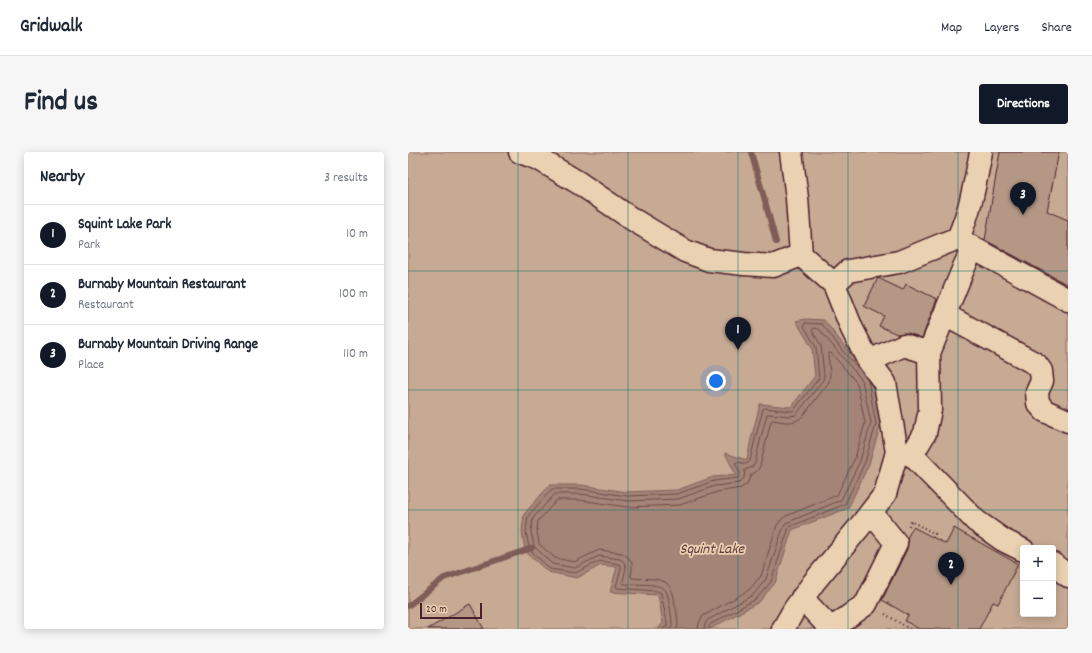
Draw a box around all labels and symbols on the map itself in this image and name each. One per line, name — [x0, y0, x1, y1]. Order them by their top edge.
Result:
pin: 3 — [1010, 182, 1036, 215]
pin: 1 — [725, 317, 751, 350]
your location — [706, 371, 726, 391]
water label: Squint Lake — [680, 539, 746, 561]
pin: 2 — [938, 552, 964, 585]
scale bar — [420, 601, 482, 620]

